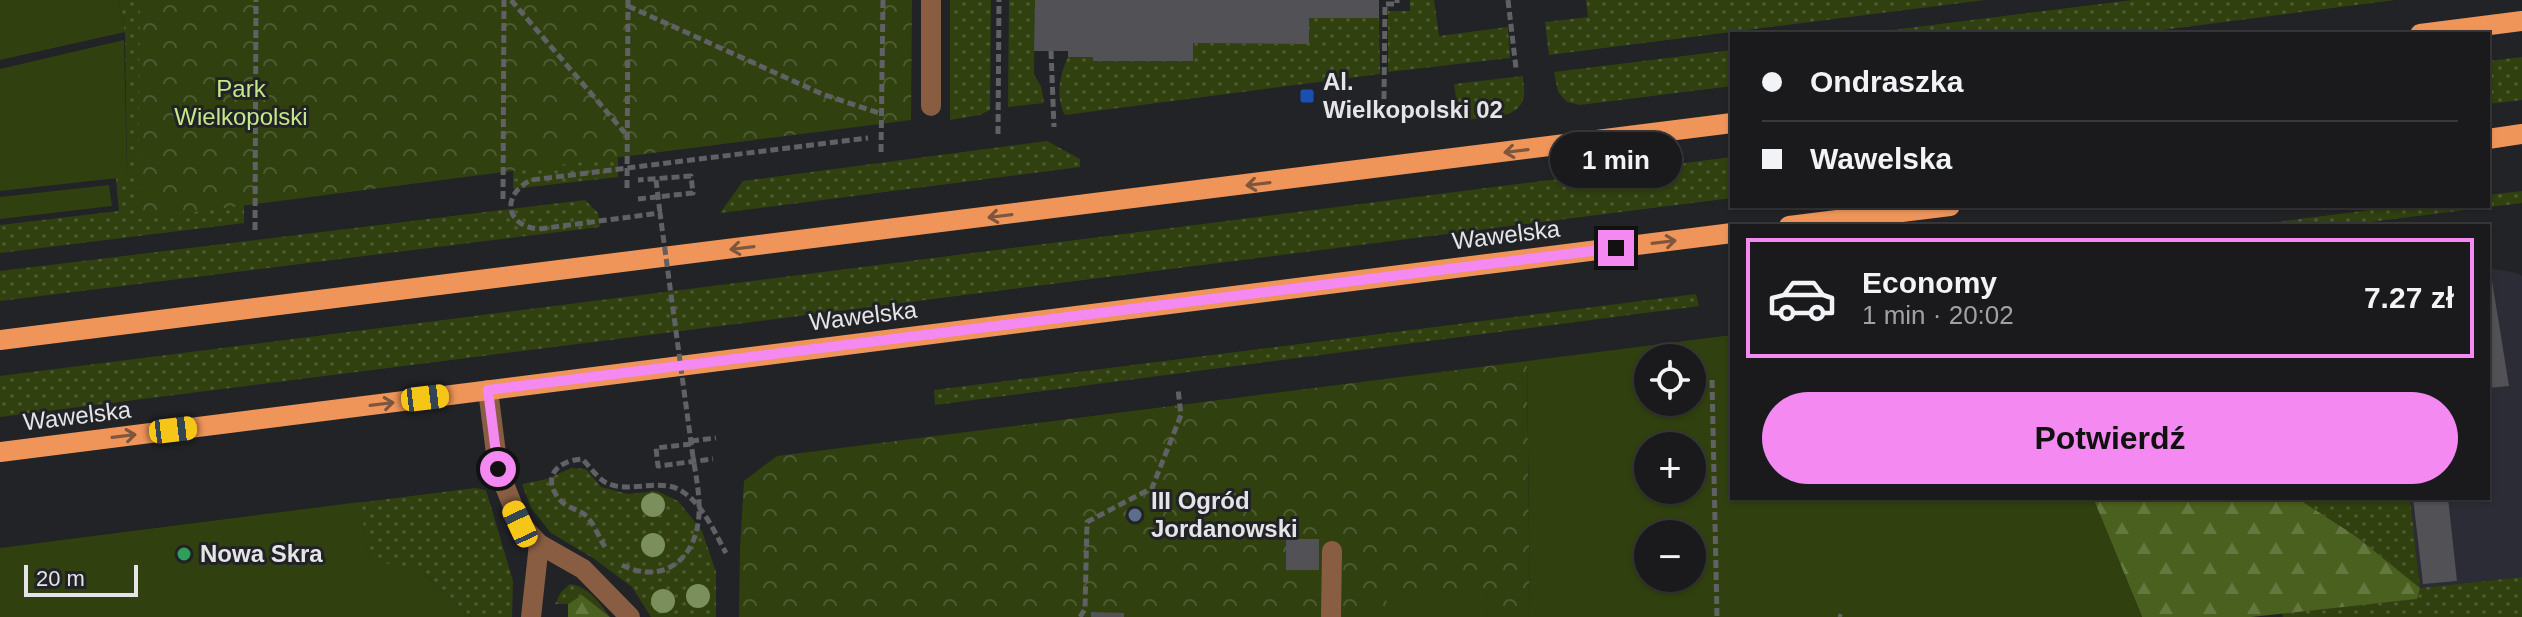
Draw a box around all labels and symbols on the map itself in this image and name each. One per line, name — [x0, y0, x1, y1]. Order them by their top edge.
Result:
place label: Al. Wielkopolski 02 — [1323, 68, 1503, 123]
park label: Park Wielkopolski — [174, 75, 308, 130]
marker: Al. Wielkopolski 02 — [1298, 87, 1316, 105]
callout: 1 min — [1550, 132, 1682, 188]
one-way arrow — [1504, 144, 1529, 159]
one-way arrow — [1246, 177, 1271, 192]
one-way arrow — [988, 209, 1013, 224]
street label: Wawelska — [1450, 214, 1562, 255]
route end — [1598, 230, 1634, 266]
one-way arrow — [1650, 234, 1677, 249]
one-way arrow — [730, 241, 755, 256]
street label: Wawelska — [807, 295, 919, 336]
car — [400, 383, 450, 413]
street label: Wawelska — [21, 395, 133, 436]
one-way arrow — [368, 396, 395, 411]
car — [148, 415, 198, 445]
one-way arrow — [111, 428, 136, 443]
route start — [480, 451, 516, 487]
place label: III Ogród Jordanowski — [1151, 487, 1298, 542]
car — [499, 497, 541, 551]
marker: III Ogród Jordanowski — [1126, 506, 1144, 524]
place label: Nowa Skra — [200, 540, 323, 567]
marker: Nowa Skra — [175, 545, 193, 563]
scale bar — [24, 561, 138, 597]

